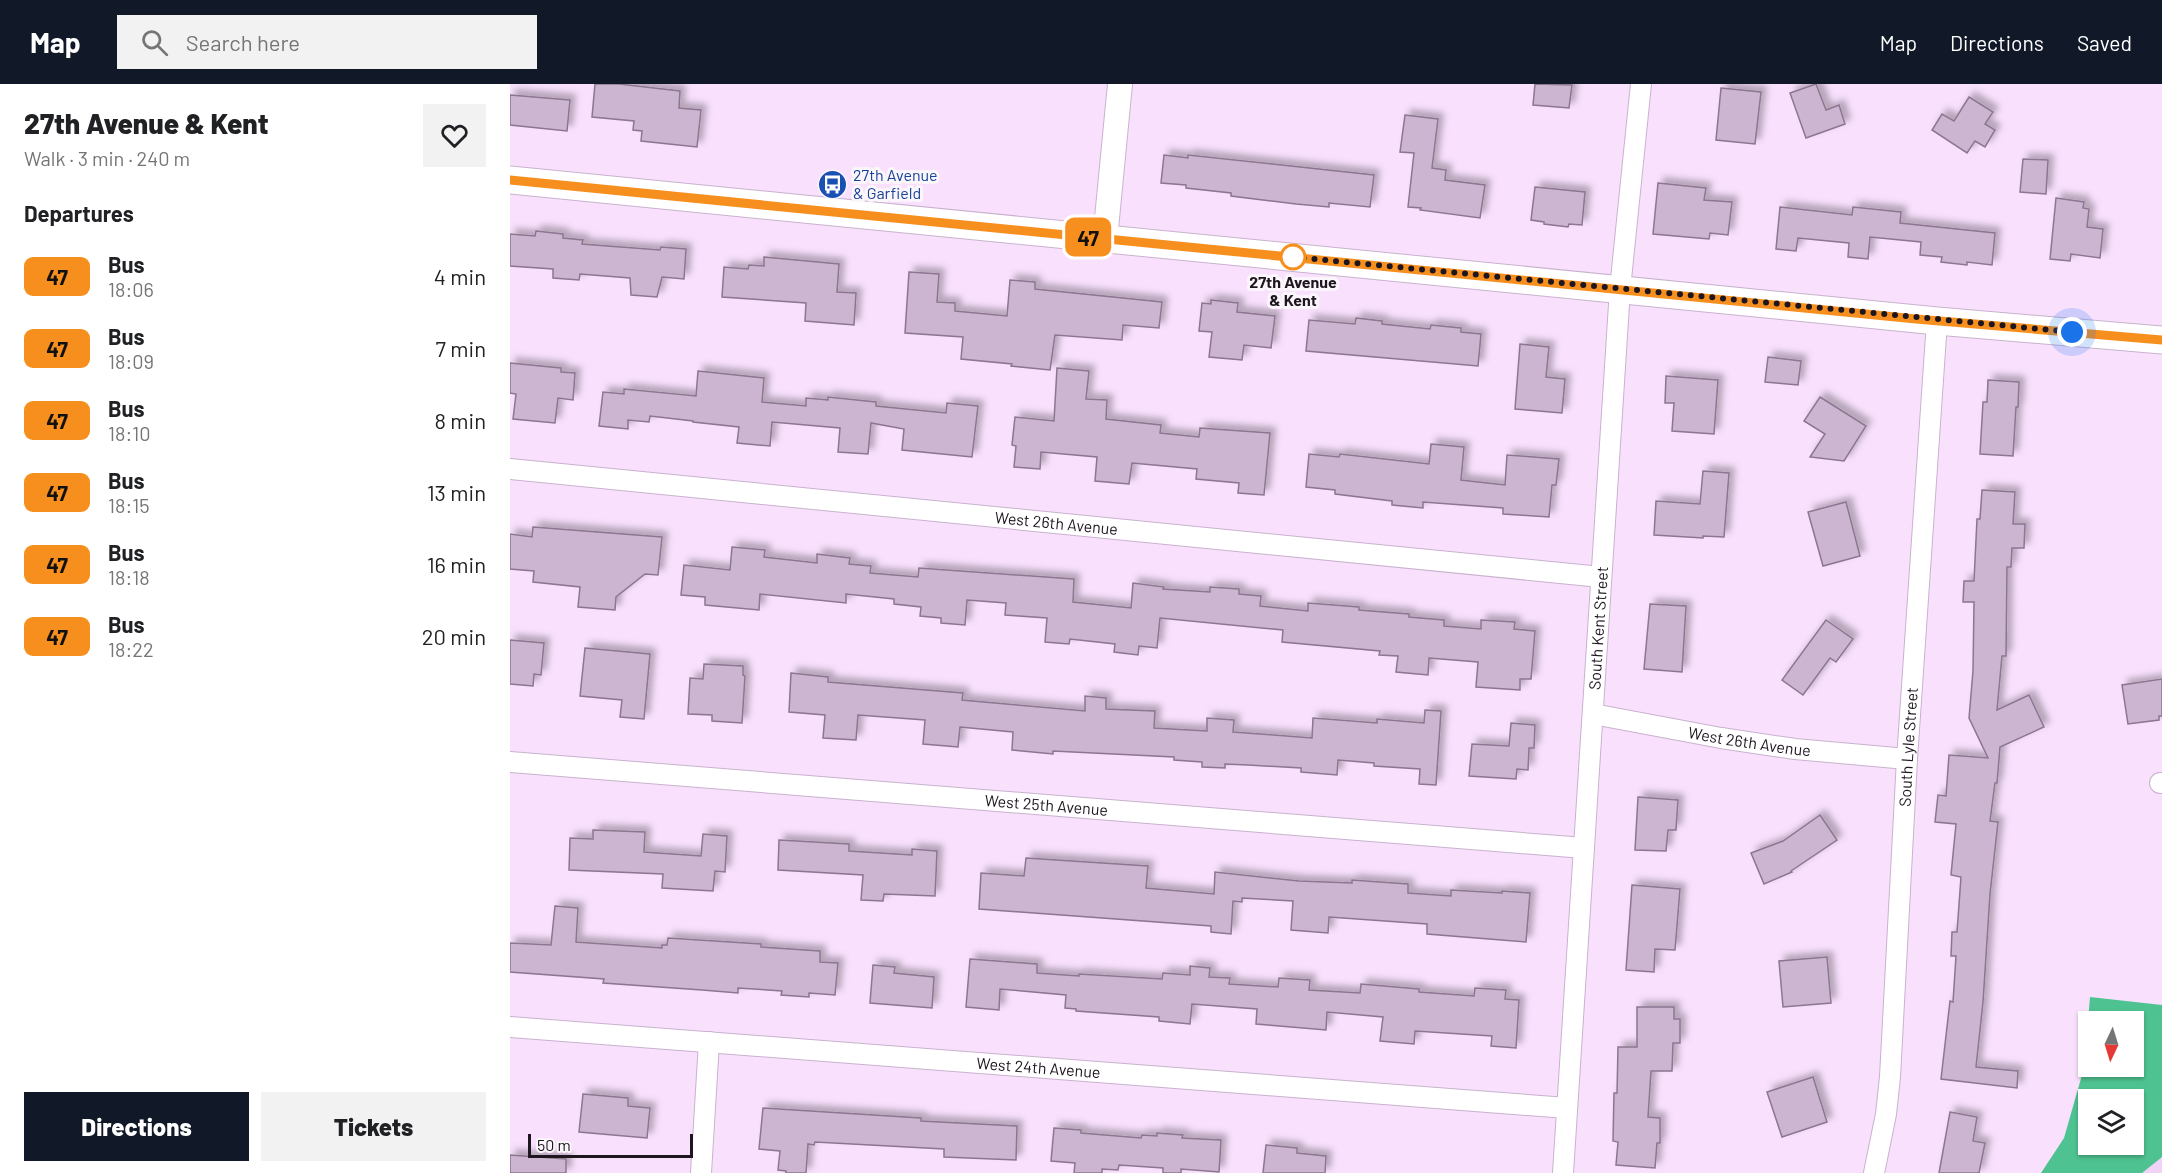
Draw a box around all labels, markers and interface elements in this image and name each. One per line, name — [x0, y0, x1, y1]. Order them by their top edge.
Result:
search box — [117, 15, 537, 69]
text: Map — [30, 25, 81, 59]
icon: search — [138, 26, 171, 59]
text: Search here — [186, 29, 300, 55]
text: Map — [1880, 30, 1917, 55]
text: Directions — [1950, 30, 2044, 55]
text: Saved — [2077, 30, 2132, 55]
button: heart — [423, 104, 486, 167]
text: 27th Avenue & Kent — [24, 106, 269, 140]
text: Walk · 3 min · 240 m — [24, 146, 190, 170]
place label: 27th Avenue & Garfield — [853, 165, 938, 202]
bus stop icon: 27th Avenue & Garfield — [816, 168, 848, 200]
text: Departures — [24, 200, 134, 226]
line badge: 47 — [1061, 218, 1115, 256]
text: 47 — [1077, 225, 1099, 250]
marker: 27th Avenue & Kent — [1280, 244, 1306, 270]
text: Bus — [108, 251, 145, 277]
text: 4 min — [434, 263, 486, 289]
text: 47 — [46, 264, 68, 289]
place label: 27th Avenue & Kent — [1249, 272, 1337, 309]
text: 18:06 — [108, 277, 154, 301]
your location — [2057, 317, 2087, 347]
text: Bus — [108, 323, 145, 349]
text: 7 min — [436, 335, 486, 361]
text: 47 — [46, 336, 68, 361]
text: 18:09 — [108, 349, 154, 373]
text: Bus — [108, 395, 145, 421]
text: 8 min — [434, 407, 486, 433]
text: 47 — [46, 408, 68, 433]
text: 18:10 — [108, 421, 151, 445]
text: Bus — [108, 467, 145, 493]
text: 13 min — [427, 479, 486, 505]
text: 47 — [46, 480, 68, 505]
text: 18:15 — [108, 493, 149, 517]
street label: West 26th Avenue — [994, 507, 1119, 538]
text: Bus — [108, 539, 145, 565]
text: 16 min — [427, 551, 486, 577]
text: 47 — [46, 552, 68, 577]
text: 18:18 — [108, 565, 150, 589]
street label: South Kent Street — [1584, 566, 1611, 690]
text: Bus — [108, 611, 145, 637]
text: 20 min — [422, 623, 486, 649]
text: 47 — [46, 624, 68, 649]
text: 18:22 — [108, 637, 154, 661]
street label: South Lyle Street — [1894, 686, 1921, 807]
street label: West 26th Avenue — [1687, 722, 1812, 759]
street label: West 25th Avenue — [984, 790, 1109, 819]
north arrow — [2078, 1011, 2144, 1077]
map controls — [2078, 1011, 2144, 1155]
street label: West 24th Avenue — [976, 1053, 1101, 1081]
button: layers — [2078, 1089, 2144, 1155]
button: Directions — [24, 1092, 249, 1161]
button: Tickets — [261, 1092, 486, 1161]
scale bar — [528, 1131, 693, 1158]
text: 50 m — [537, 1135, 571, 1154]

